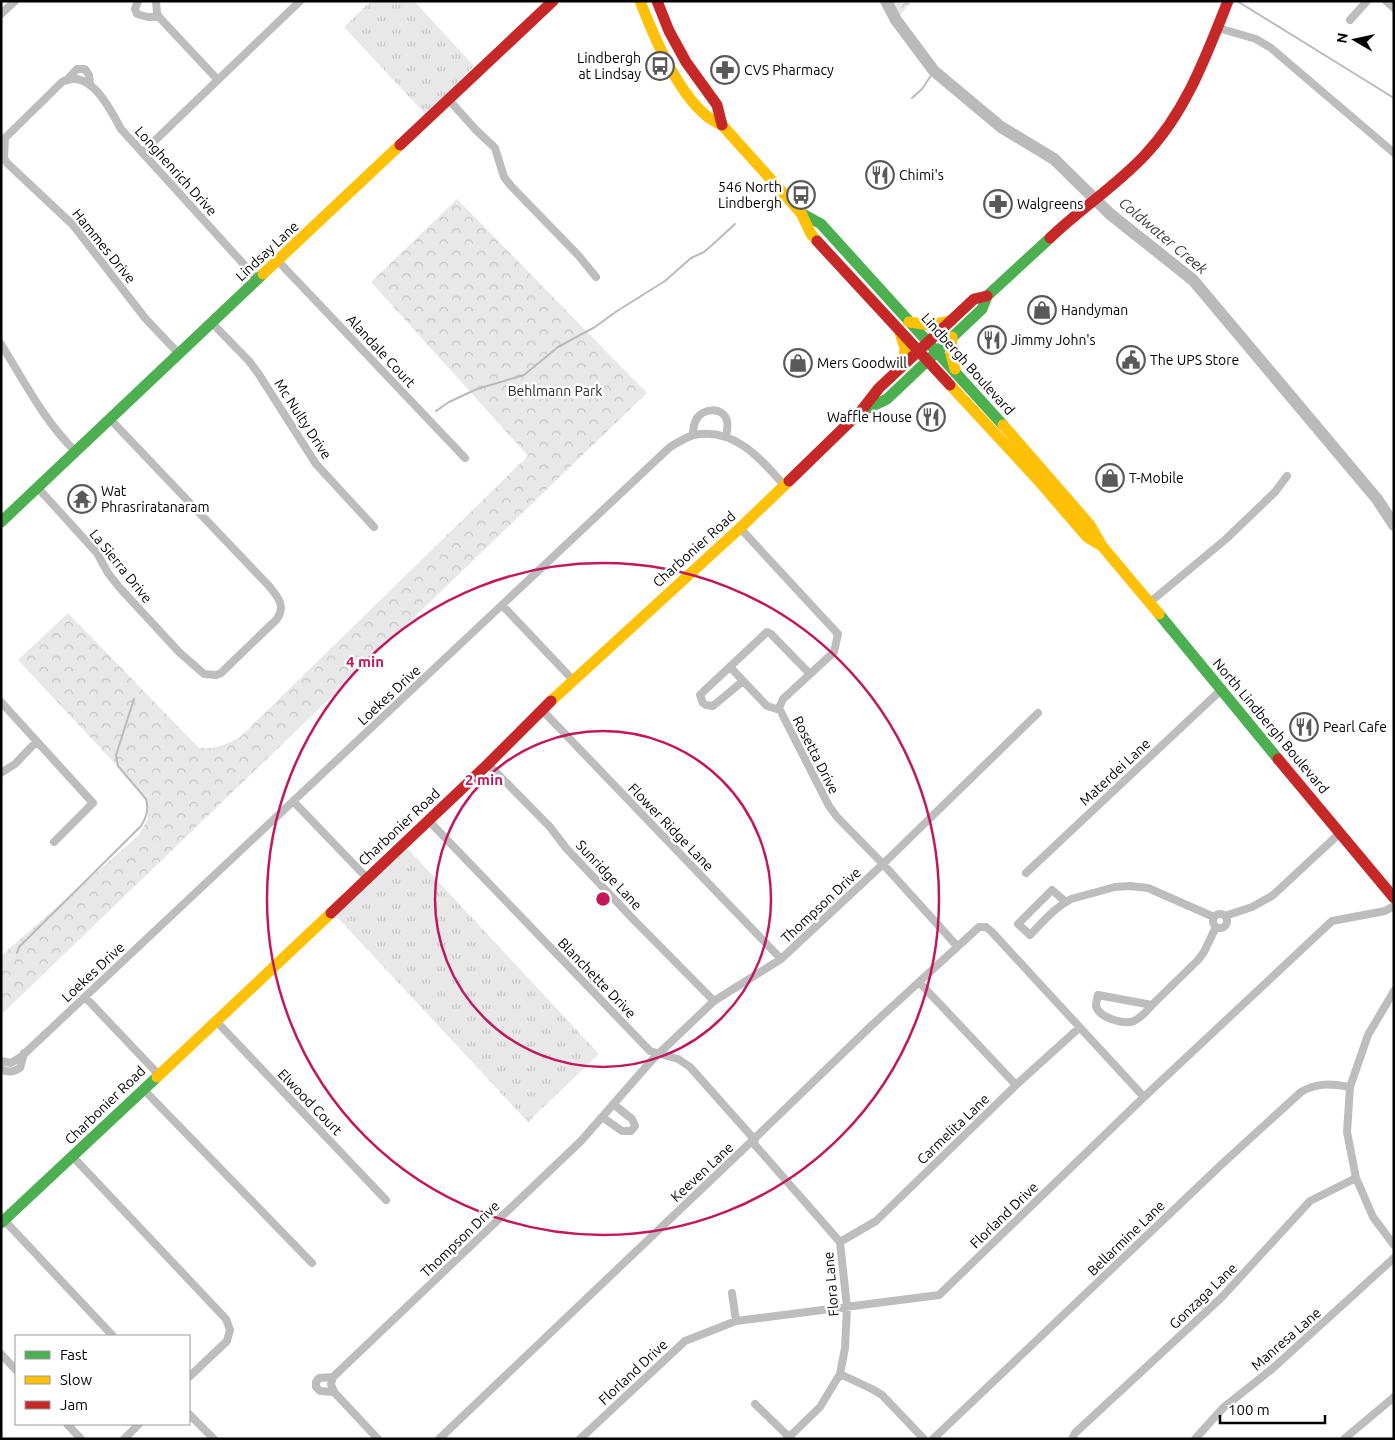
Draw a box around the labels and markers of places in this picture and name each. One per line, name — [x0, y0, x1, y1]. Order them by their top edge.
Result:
place label: Lindbergh at Lindsay — [577, 50, 641, 82]
bus stop icon: Lindbergh at Lindsay — [645, 51, 675, 81]
pharmacy icon: CVS Pharmacy — [710, 55, 740, 85]
place label: CVS Pharmacy — [744, 62, 834, 78]
restaurant icon: Chimi's — [865, 160, 895, 190]
place label: Chimi's — [899, 167, 944, 183]
place label: 546 North Lindbergh — [718, 179, 782, 211]
bus stop icon: 546 North Lindbergh — [786, 180, 816, 210]
pharmacy icon: Walgreens — [983, 189, 1013, 219]
place label: Walgreens — [1017, 196, 1083, 212]
shop icon: Handyman — [1027, 295, 1057, 325]
place label: Handyman — [1061, 302, 1128, 318]
restaurant icon: Jimmy John's — [977, 325, 1007, 355]
place label: Jimmy John's — [1011, 332, 1096, 348]
public building icon: The UPS Store — [1116, 345, 1146, 375]
shop icon: Mers Goodwill — [783, 348, 813, 378]
place label: The UPS Store — [1150, 352, 1239, 368]
place label: Mers Goodwill — [817, 355, 907, 371]
restaurant icon: Waffle House — [916, 402, 946, 432]
place label: Waffle House — [827, 409, 912, 425]
shop icon: T-Mobile — [1095, 463, 1125, 493]
place label: T-Mobile — [1129, 470, 1184, 486]
place label: Wat Phrasriratanaram — [101, 483, 210, 515]
temple icon: Wat Phrasriratanaram — [67, 484, 97, 514]
restaurant icon: Pearl Cafe — [1289, 712, 1319, 742]
place label: Pearl Cafe — [1323, 719, 1387, 735]
centre of rings — [594, 890, 612, 908]

